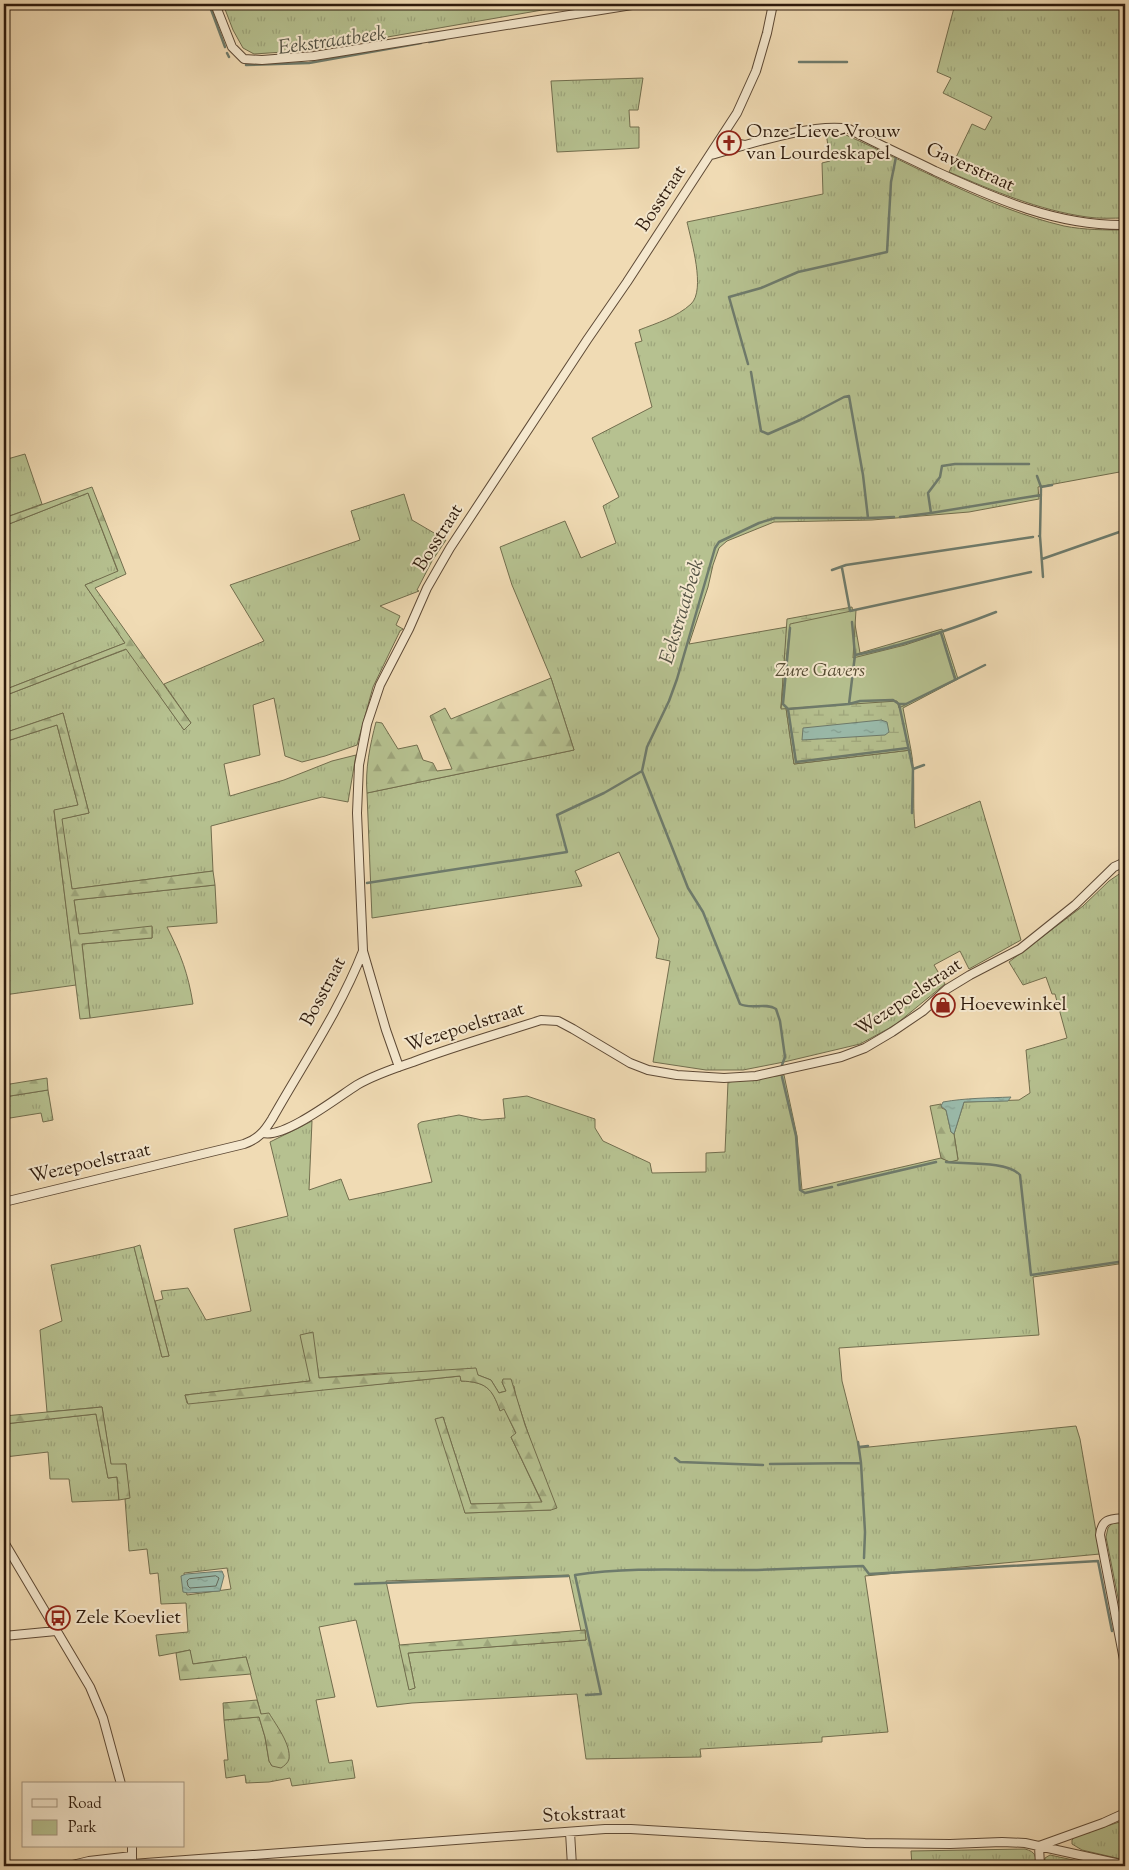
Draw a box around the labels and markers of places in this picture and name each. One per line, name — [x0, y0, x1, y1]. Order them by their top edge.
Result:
place label: Onze-Lieve-Vrouw van Lourdeskapel — [746, 119, 901, 168]
church icon: Onze-Lieve-Vrouw van Lourdeskapel — [716, 130, 742, 156]
shop icon: Hoevewinkel — [930, 992, 956, 1018]
place label: Hoevewinkel — [960, 992, 1067, 1019]
bus stop icon: Zele Koevliet — [45, 1605, 71, 1631]
place label: Zele Koevliet — [76, 1605, 182, 1632]

